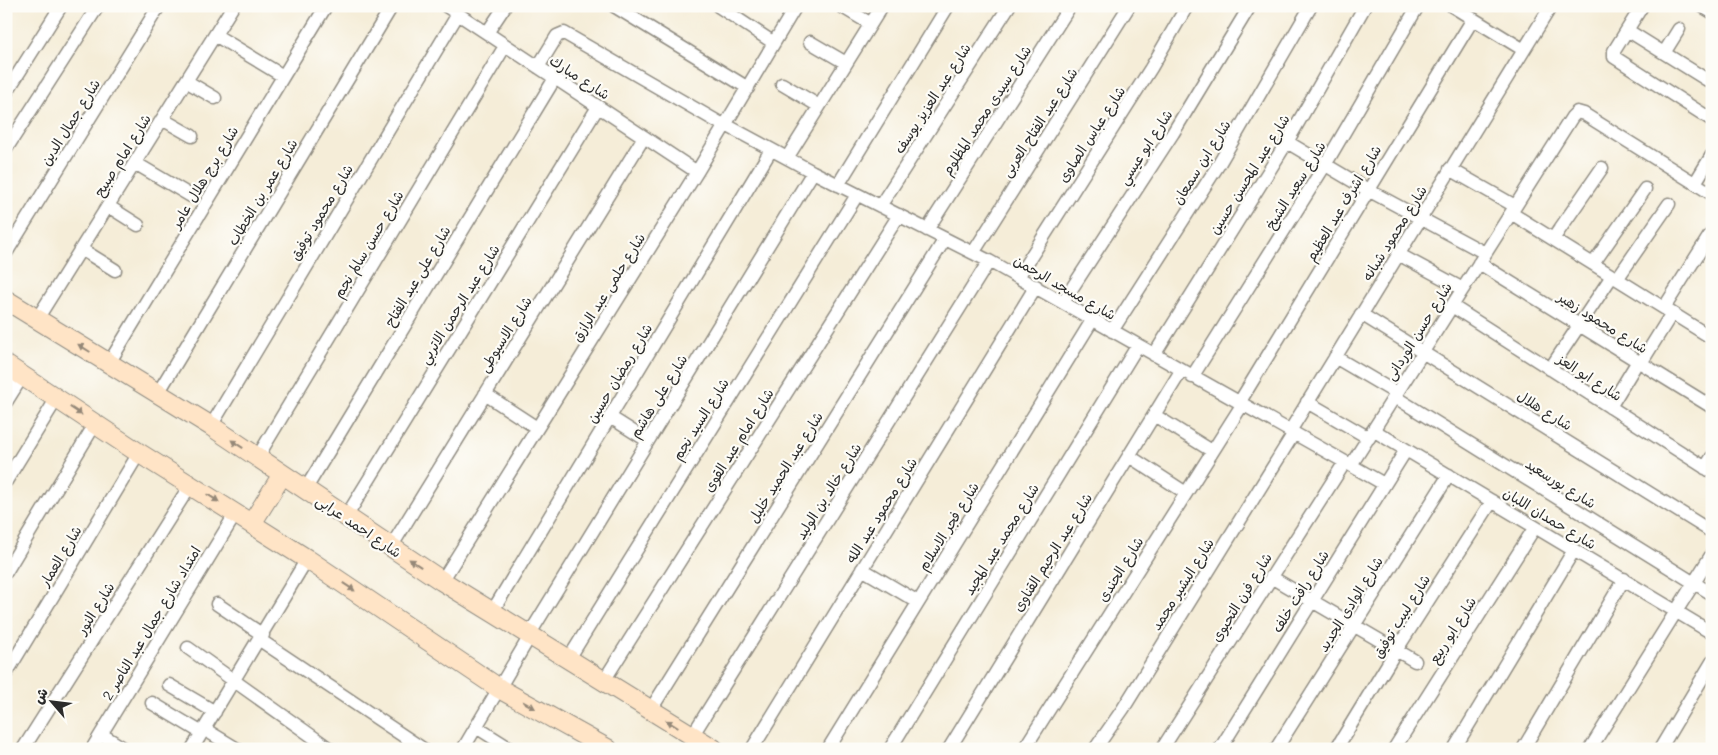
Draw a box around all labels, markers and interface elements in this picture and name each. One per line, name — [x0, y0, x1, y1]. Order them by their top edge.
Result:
street label: شارع عبد العزيز يوسف — [889, 39, 976, 157]
street label: شارع سيدى محمد المظلوم — [937, 41, 1037, 180]
street label: شارع مبارك — [546, 50, 614, 104]
street label: شارع عبد الفتاح العربى — [997, 64, 1082, 181]
street label: شارع جمال الدين — [36, 75, 105, 169]
street label: شارع عباس الصاوى — [1053, 82, 1130, 186]
street label: شارع ابو عيسي — [1114, 106, 1180, 190]
street label: شارع امام صبيح — [89, 110, 157, 201]
street label: شارع عبد المحسن حسين — [1204, 110, 1295, 238]
street label: شارع ابن سمعان — [1167, 116, 1235, 208]
street label: شارع برج هلال عامر — [165, 122, 243, 233]
street label: شارع عمر بن الخطاب — [223, 135, 302, 249]
street label: شارع سعيد الشيخ — [1260, 137, 1331, 233]
street label: شارع اشرف عبد العظيم — [1301, 141, 1387, 266]
street label: شارع محمود توفيق — [285, 161, 358, 264]
street label: شارع محمود شبانه — [1357, 182, 1432, 285]
street label: شارع حسن سالم نجم — [328, 187, 409, 302]
street label: شارع على عبد الفتاح — [379, 222, 455, 330]
street label: شارع حلمى عبد الرازق — [567, 229, 650, 346]
street label: شارع عبد الرحمن الاتربي — [414, 241, 507, 370]
street label: شارع مسجد الرحمن — [1010, 250, 1120, 325]
street label: شارع حسن الوردانى — [1380, 278, 1457, 384]
street label: شارع محمود زهير — [1553, 286, 1652, 358]
street label: شارع الاسيوطى — [474, 292, 537, 376]
street label: شارع رمضان حسين — [582, 320, 657, 427]
one-way arrow — [78, 343, 91, 353]
street label: شارع ابو العز — [1553, 348, 1626, 406]
street label: شارع على هاشم — [625, 351, 693, 442]
street label: شارع السيد نجم — [667, 374, 735, 465]
street label: شارع امام عبد القوى — [698, 385, 779, 497]
street label: شارع هلال — [1513, 386, 1576, 435]
one-way arrow — [69, 406, 82, 416]
street label: شارع عبد الحميد خليل — [743, 408, 828, 527]
one-way arrow — [230, 439, 243, 449]
street label: شارع خالد بن الوليد — [791, 439, 866, 543]
street label: شارع محمود عبد الله — [841, 454, 922, 567]
street label: شارع بورسعيد — [1521, 454, 1600, 513]
street label: شارع فجر الاسلام — [913, 478, 985, 575]
street label: شارع محمد عبد المجيد — [959, 480, 1044, 599]
street label: شارع حمدان اللبان — [1499, 483, 1600, 554]
street label: شارع عبد الرحيم القناوى — [1008, 489, 1098, 616]
street label: شارع احمد عرابى — [312, 490, 405, 562]
one-way arrow — [206, 493, 220, 503]
street label: شارع العمار — [34, 522, 86, 591]
street label: شارع الجندى — [1093, 533, 1148, 606]
street label: شارع البشير محمد — [1146, 534, 1219, 634]
street label: امتداد شارع جمال عبد الناصر 2 — [97, 542, 206, 704]
street label: شارع رافت خلف — [1267, 546, 1334, 636]
street label: شارع فرن التحيوى — [1206, 549, 1277, 646]
street label: شارع الوادى الجديد — [1313, 553, 1388, 656]
one-way arrow — [409, 558, 422, 568]
street label: شارع لبيب توفيق — [1368, 571, 1435, 662]
street label: شارع النور — [71, 578, 119, 639]
one-way arrow — [342, 582, 356, 592]
street label: شارع ابو ربيع — [1424, 593, 1482, 668]
north arrow — [28, 678, 78, 728]
text: ش — [28, 684, 52, 707]
one-way arrow — [522, 701, 536, 709]
one-way arrow — [665, 719, 678, 729]

